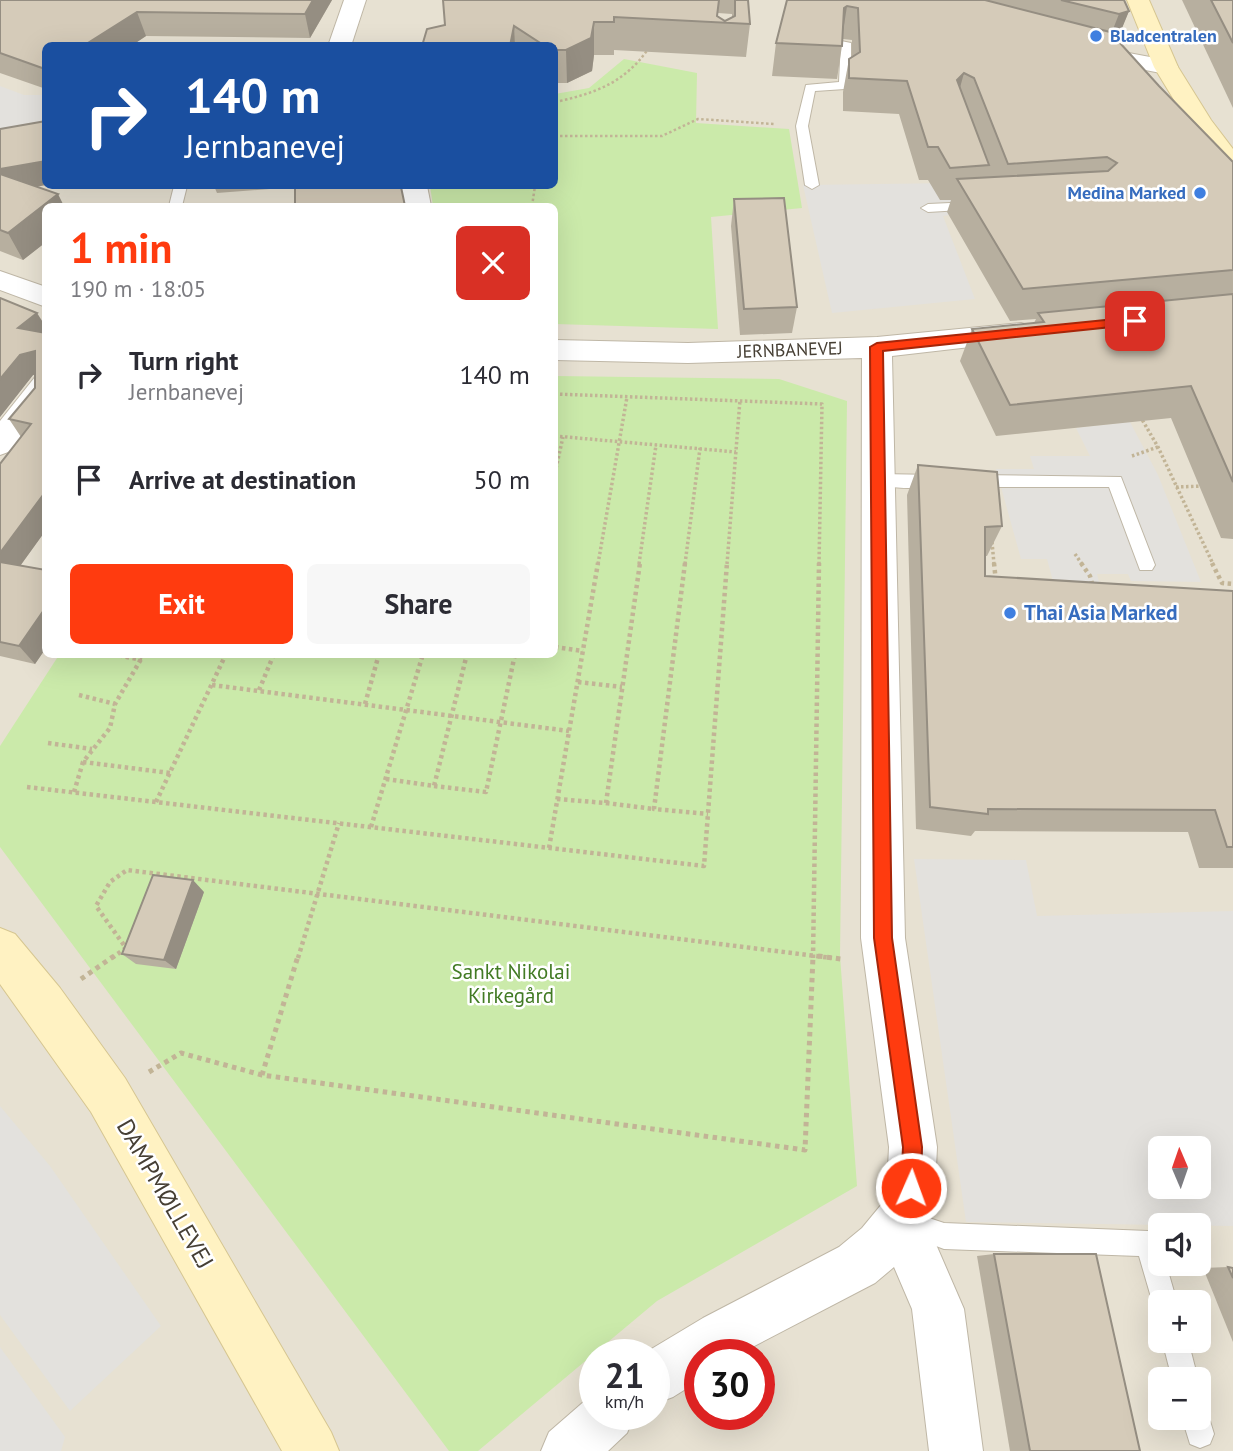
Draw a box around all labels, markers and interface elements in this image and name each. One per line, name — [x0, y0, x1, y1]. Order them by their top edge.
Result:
place label: Bladcentralen — [1110, 24, 1217, 47]
marker: Bladcentralen — [1088, 28, 1104, 44]
text: 140 m — [185, 63, 320, 127]
icon: right — [70, 70, 161, 161]
text: Jernbanevej — [185, 125, 345, 167]
place label: Medina Marked — [1068, 181, 1186, 204]
marker: Medina Marked — [1192, 185, 1208, 201]
text: 1 min — [70, 220, 172, 275]
button: close — [456, 226, 530, 300]
text: 190 m · 18:05 — [70, 274, 206, 303]
pin — [1105, 291, 1165, 351]
icon: arrive — [1116, 302, 1154, 340]
street label: JERNBANEVEJ — [736, 336, 843, 363]
text: Turn right — [129, 344, 238, 377]
icon: right — [70, 356, 108, 394]
text: 140 m — [459, 358, 530, 391]
text: Jernbanevej — [129, 377, 244, 406]
icon: arrive — [70, 461, 108, 499]
text: Arrive at destination — [129, 463, 356, 496]
text: 50 m — [474, 463, 530, 496]
button: Exit — [70, 564, 293, 644]
button: Share — [307, 564, 530, 644]
place label: Thai Asia Marked — [1024, 599, 1178, 626]
marker: Thai Asia Marked — [1002, 605, 1018, 621]
park label: Sankt Nikolai Kirkegård — [452, 958, 570, 1009]
street label: DAMPMØLLEVEJ — [110, 1113, 221, 1274]
north arrow — [1148, 1136, 1211, 1199]
map controls — [1148, 1136, 1211, 1430]
position arrow — [874, 1151, 948, 1225]
button: sound — [1148, 1213, 1211, 1276]
button: + — [1148, 1290, 1211, 1353]
speed limit sign: 30 — [684, 1339, 775, 1430]
text: 21 — [605, 1352, 644, 1398]
button: − — [1148, 1367, 1211, 1430]
text: km/h — [605, 1390, 644, 1413]

